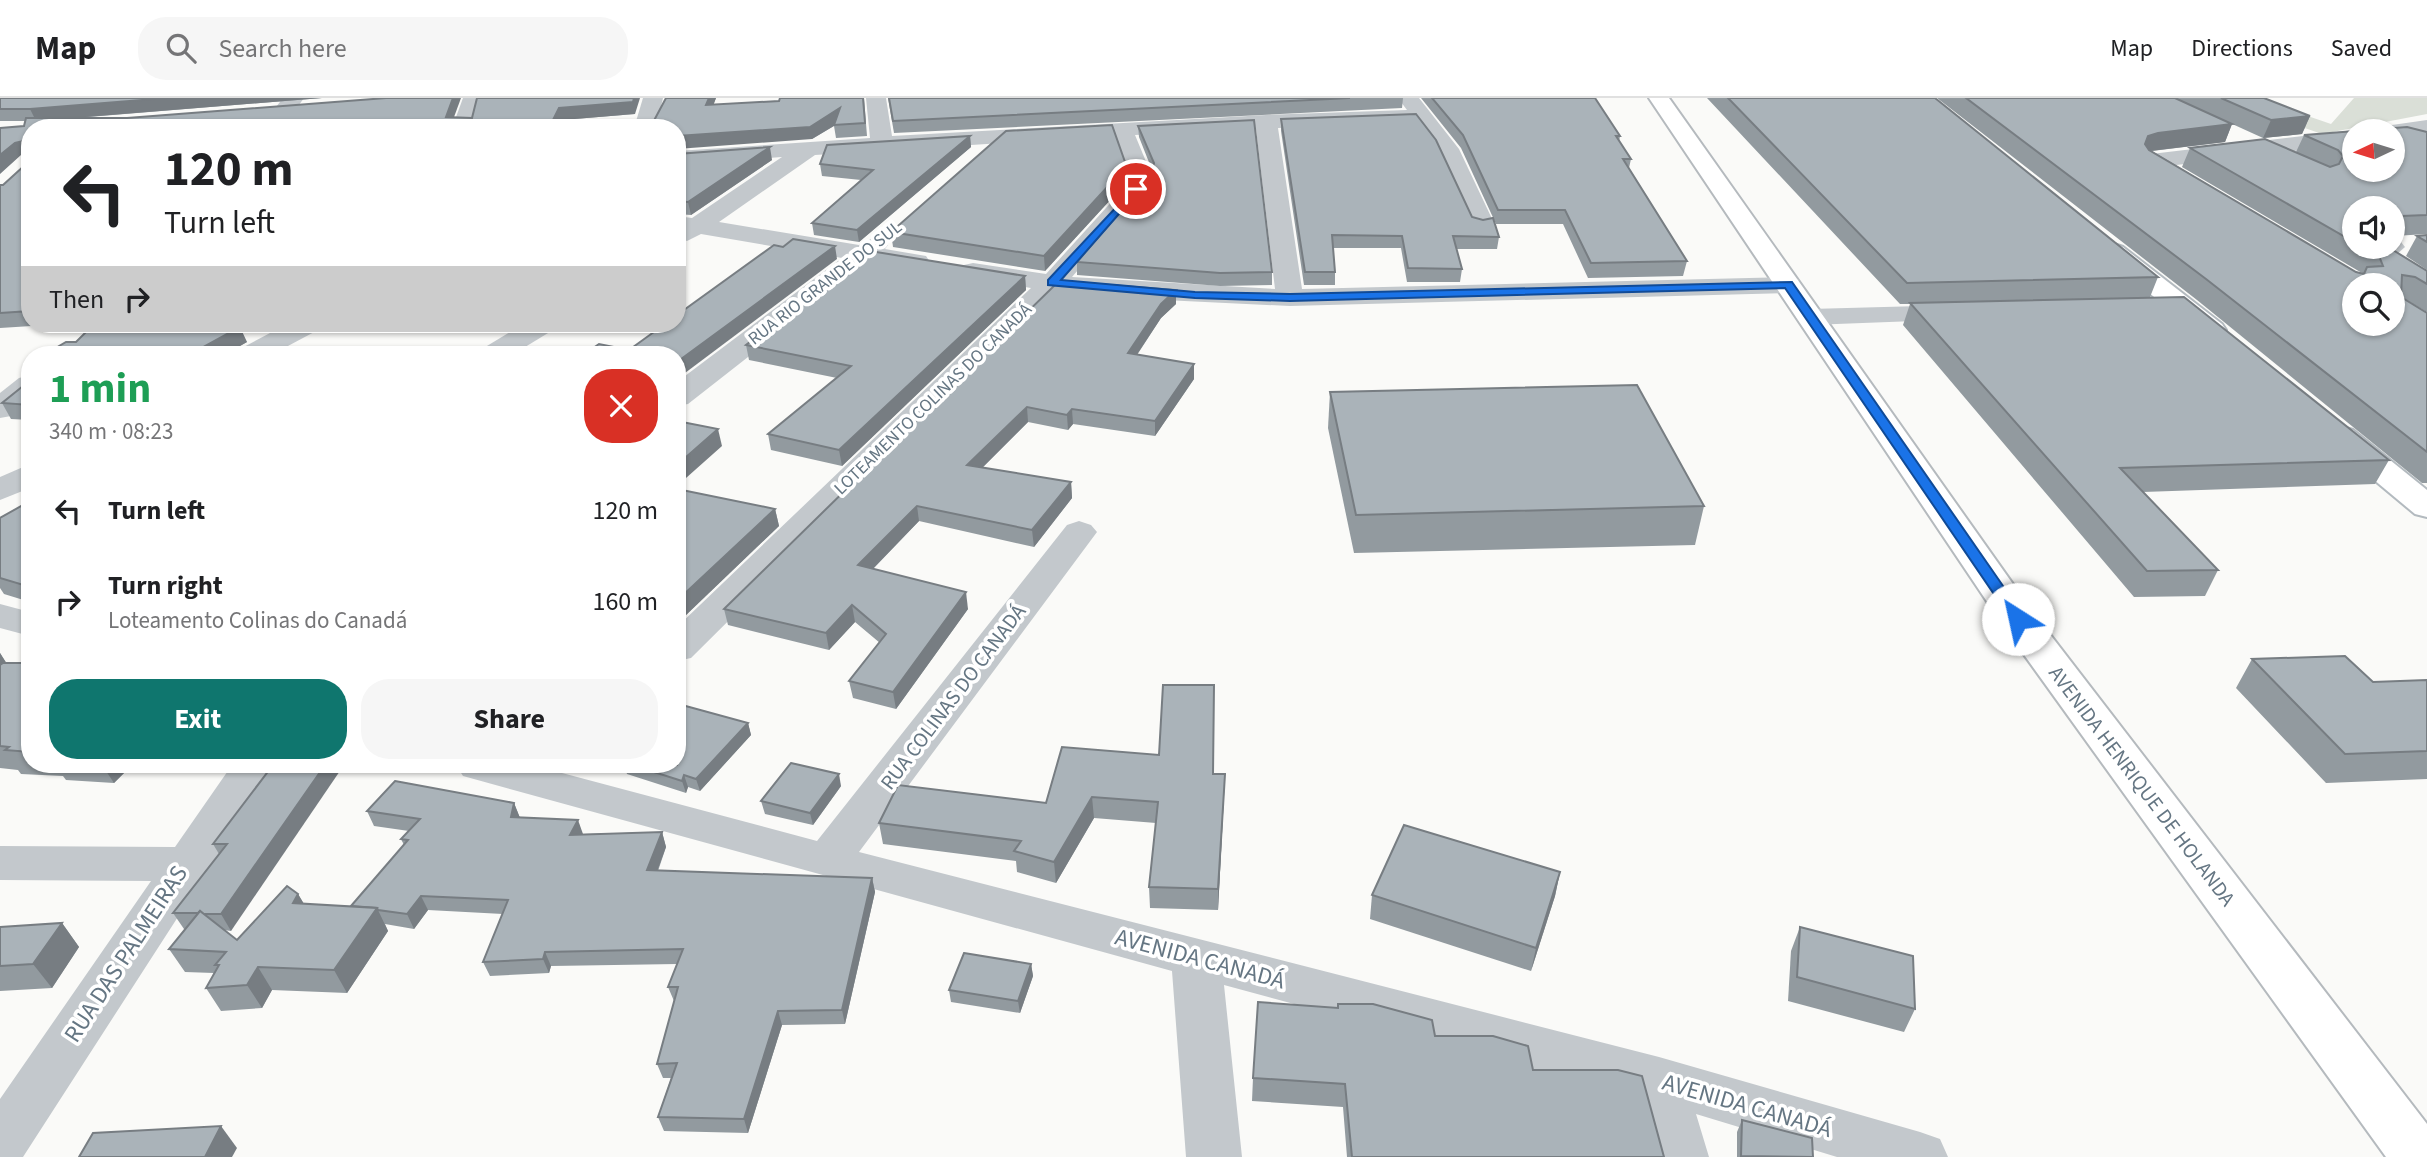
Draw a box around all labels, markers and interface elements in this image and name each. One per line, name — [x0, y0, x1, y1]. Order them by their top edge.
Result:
search box — [138, 17, 628, 80]
text: Map — [35, 25, 96, 72]
icon: search — [162, 29, 200, 67]
text: Search here — [218, 30, 347, 67]
text: Map — [2110, 31, 2153, 66]
text: Directions — [2191, 31, 2293, 66]
text: Saved — [2331, 31, 2392, 66]
north arrow — [2342, 119, 2404, 182]
map controls — [2342, 119, 2405, 336]
text: 120 m — [164, 135, 293, 205]
icon: left — [49, 147, 140, 238]
pin — [1106, 159, 1166, 219]
icon: arrive — [1117, 170, 1155, 208]
button: sound — [2342, 196, 2405, 259]
text: Turn left — [164, 200, 275, 246]
street label: RUA RIO GRANDE DO SUL — [743, 215, 907, 351]
button: search — [2342, 273, 2405, 336]
icon: right — [118, 280, 156, 318]
text: Then — [49, 281, 104, 318]
street label: LOTEAMENTO COLINAS DO CANADÁ — [829, 297, 1038, 500]
text: 1 min — [49, 359, 151, 419]
button: close — [584, 369, 658, 443]
text: 340 m · 08:23 — [49, 415, 173, 448]
icon: left — [49, 492, 87, 530]
text: Turn left — [108, 492, 205, 529]
text: 120 m — [592, 492, 658, 529]
text: Turn right — [108, 567, 223, 604]
position arrow — [1981, 582, 2055, 656]
icon: right — [49, 583, 87, 621]
text: 160 m — [592, 583, 658, 620]
street label: RUA COLINAS DO CANADÁ — [873, 597, 1033, 796]
text: Loteamento Colinas do Canadá — [108, 604, 407, 637]
street label: AVENIDA HENRIQUE DE HOLANDA — [2042, 660, 2243, 913]
button: Exit — [49, 679, 347, 759]
button: Share — [361, 679, 658, 759]
street label: RUA DAS PALMEIRAS — [56, 859, 196, 1049]
street label: AVENIDA CANADÁ — [1111, 919, 1289, 999]
street label: AVENIDA CANADÁ — [1658, 1065, 1836, 1147]

